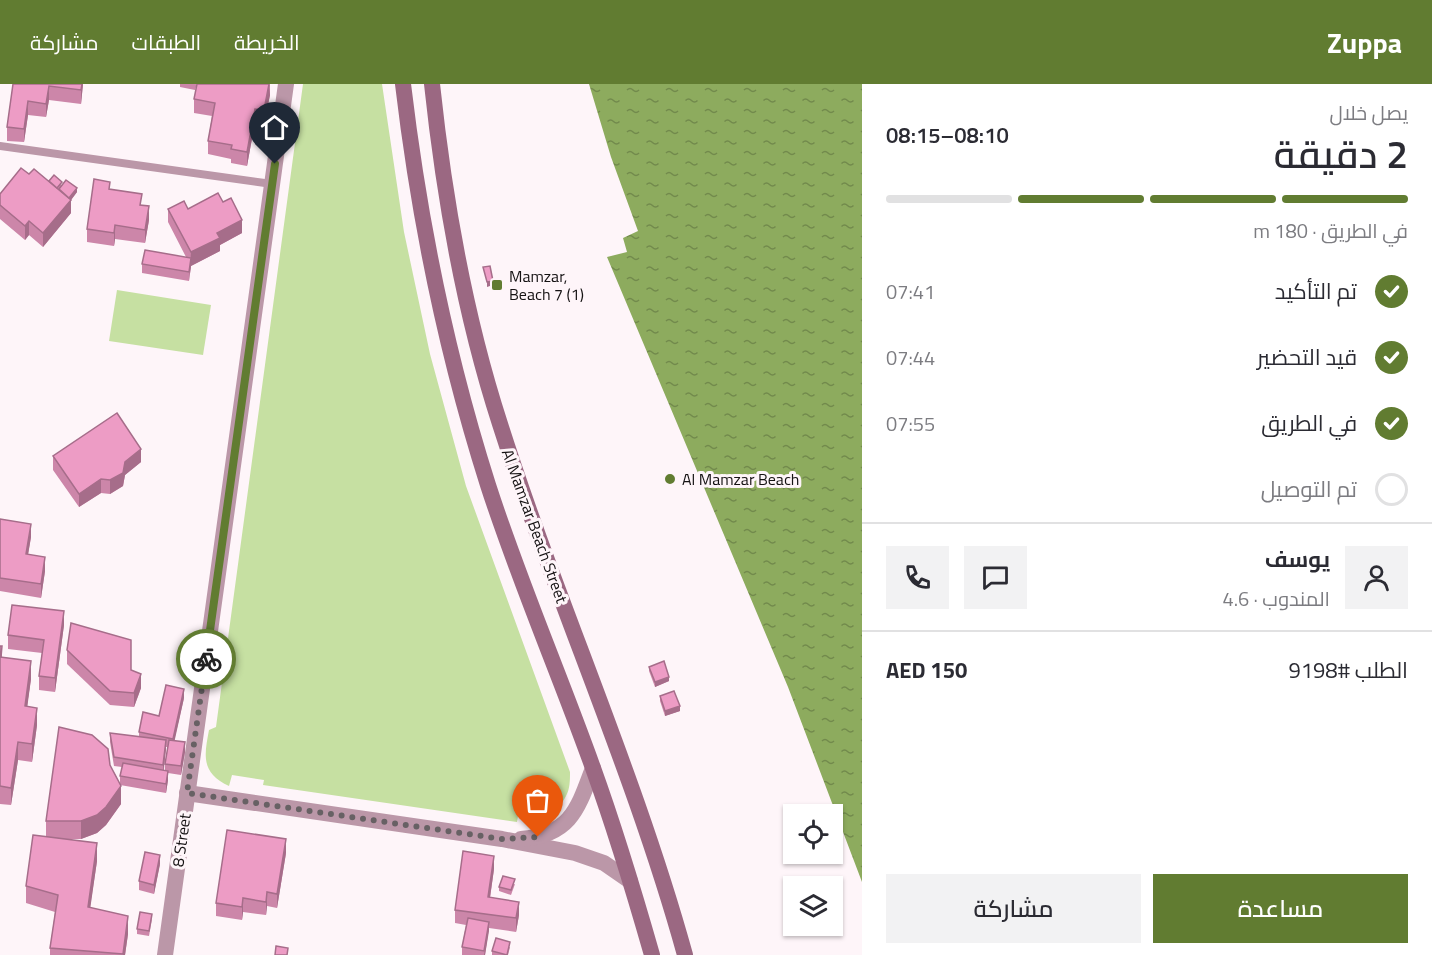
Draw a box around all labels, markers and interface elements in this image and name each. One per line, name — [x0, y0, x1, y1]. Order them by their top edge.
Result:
text: Zuppa — [1327, 21, 1402, 64]
text: مشاركة — [30, 26, 99, 58]
text: الطبقات — [132, 26, 201, 58]
text: الخريطة — [234, 26, 300, 58]
text: يصل خلال — [1329, 97, 1408, 128]
pin — [249, 102, 300, 164]
icon: home — [258, 111, 291, 144]
text: 08:10–08:15 — [886, 118, 1009, 152]
text: 2 دقيقة — [1274, 124, 1408, 183]
text: في الطريق · 180 m — [1253, 215, 1408, 246]
place label: Mamzar, Beach 7 (1) — [509, 264, 584, 306]
text: تم التأكيد — [1275, 274, 1357, 308]
icon: check — [1375, 275, 1408, 308]
text: 07:41 — [886, 276, 935, 307]
marker: Mamzar, Beach 7 (1) — [490, 278, 504, 292]
text: قيد التحضير — [1257, 340, 1357, 374]
icon: check — [1375, 341, 1408, 374]
text: 07:44 — [886, 342, 935, 373]
text: في الطريق — [1261, 406, 1357, 440]
icon: check — [1375, 407, 1408, 440]
text: 07:55 — [886, 408, 935, 439]
street label: Al Mamzar Beach Street — [496, 446, 574, 607]
place label: Al Mamzar Beach — [682, 467, 799, 491]
marker: Al Mamzar Beach — [663, 472, 677, 486]
text: تم التوصيل — [1261, 472, 1357, 506]
text: يوسف — [1265, 542, 1330, 576]
button: phone — [886, 546, 949, 609]
button: chat — [964, 546, 1027, 609]
button: person — [1345, 546, 1408, 609]
text: المندوب · 4.6 — [1222, 583, 1330, 614]
courier — [176, 629, 236, 689]
icon: bike — [190, 643, 223, 676]
text: AED 150 — [886, 653, 967, 687]
text: الطلب #9198 — [1288, 653, 1408, 687]
pin — [512, 775, 563, 837]
icon: bag — [521, 784, 554, 817]
map controls — [783, 804, 843, 936]
button: locate — [783, 804, 843, 864]
street label: 8 Street — [165, 811, 197, 868]
button: مشاركة — [886, 874, 1141, 943]
button: مساعدة — [1153, 874, 1408, 943]
button: layers — [783, 876, 843, 936]

